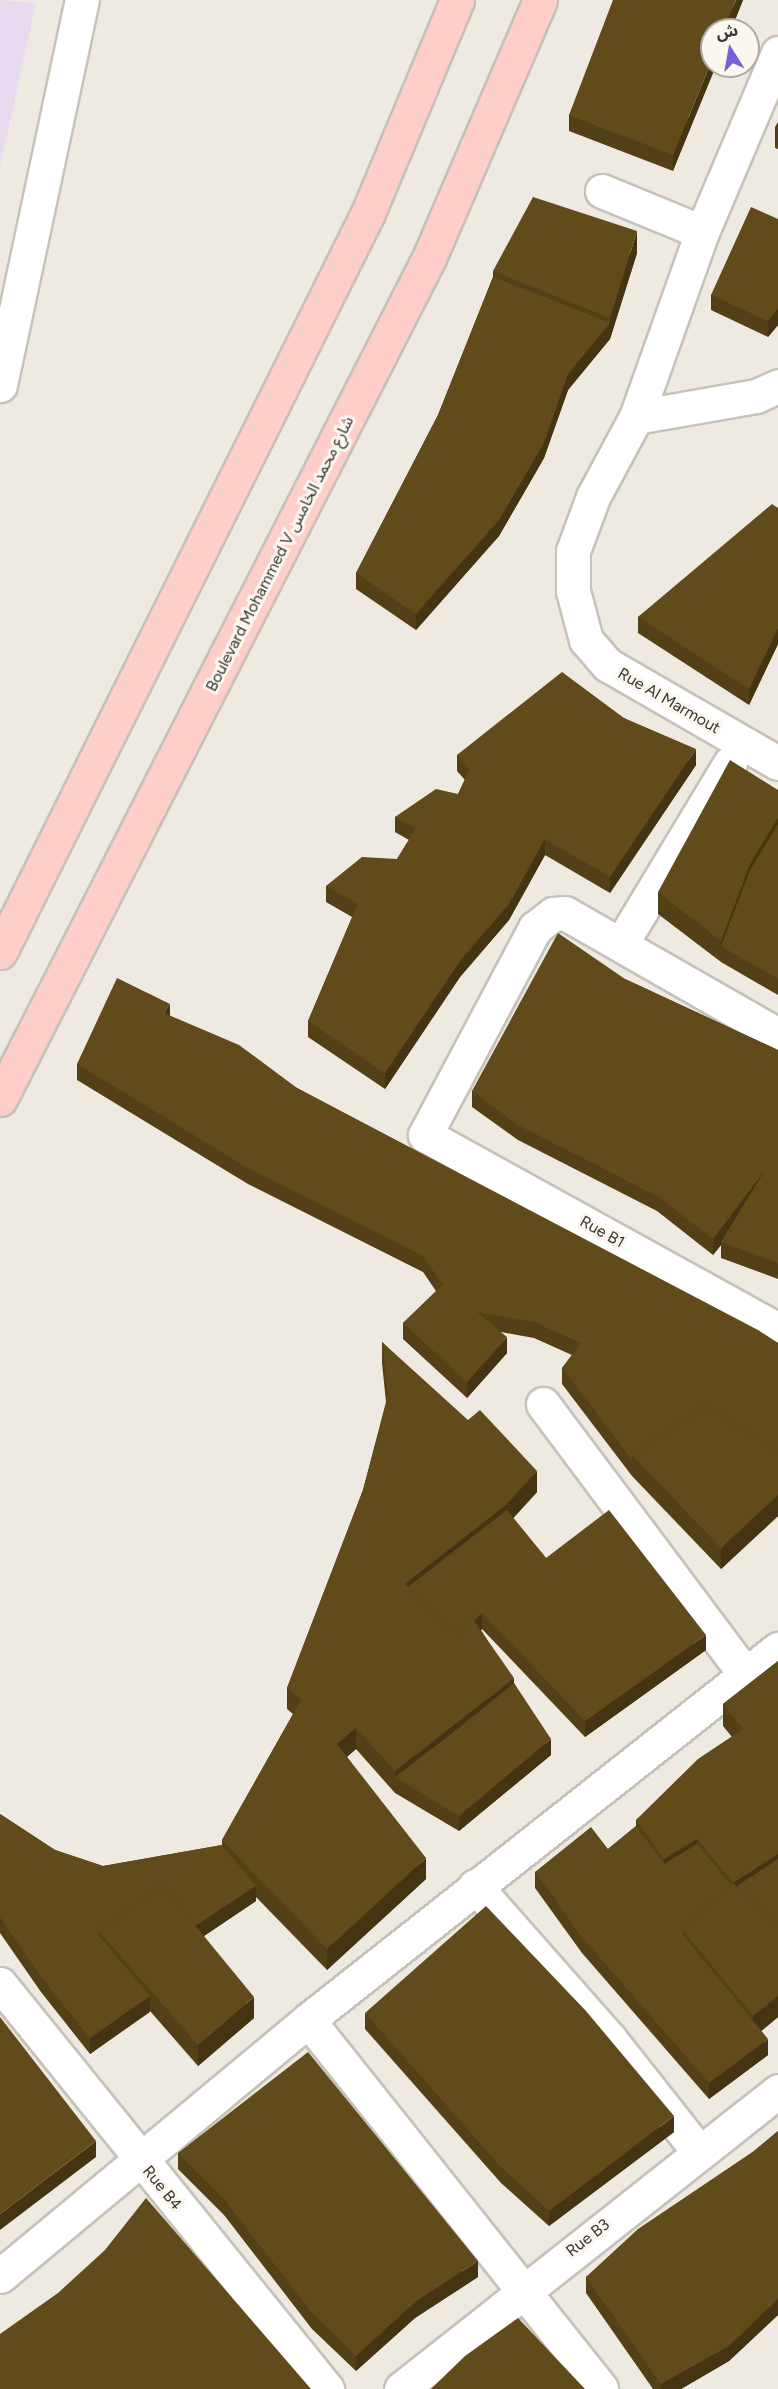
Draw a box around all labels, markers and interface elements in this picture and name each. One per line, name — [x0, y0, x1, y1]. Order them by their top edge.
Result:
north arrow — [700, 18, 760, 78]
text: ش — [714, 20, 739, 43]
street label: Boulevard Mohammed V شارع محمد الخامس — [202, 413, 358, 695]
street label: Rue Al Marmout — [614, 664, 724, 738]
street label: Rue B1 — [576, 1212, 628, 1252]
street label: Rue B4 — [138, 2162, 186, 2214]
street label: Rue B3 — [562, 2215, 614, 2261]

